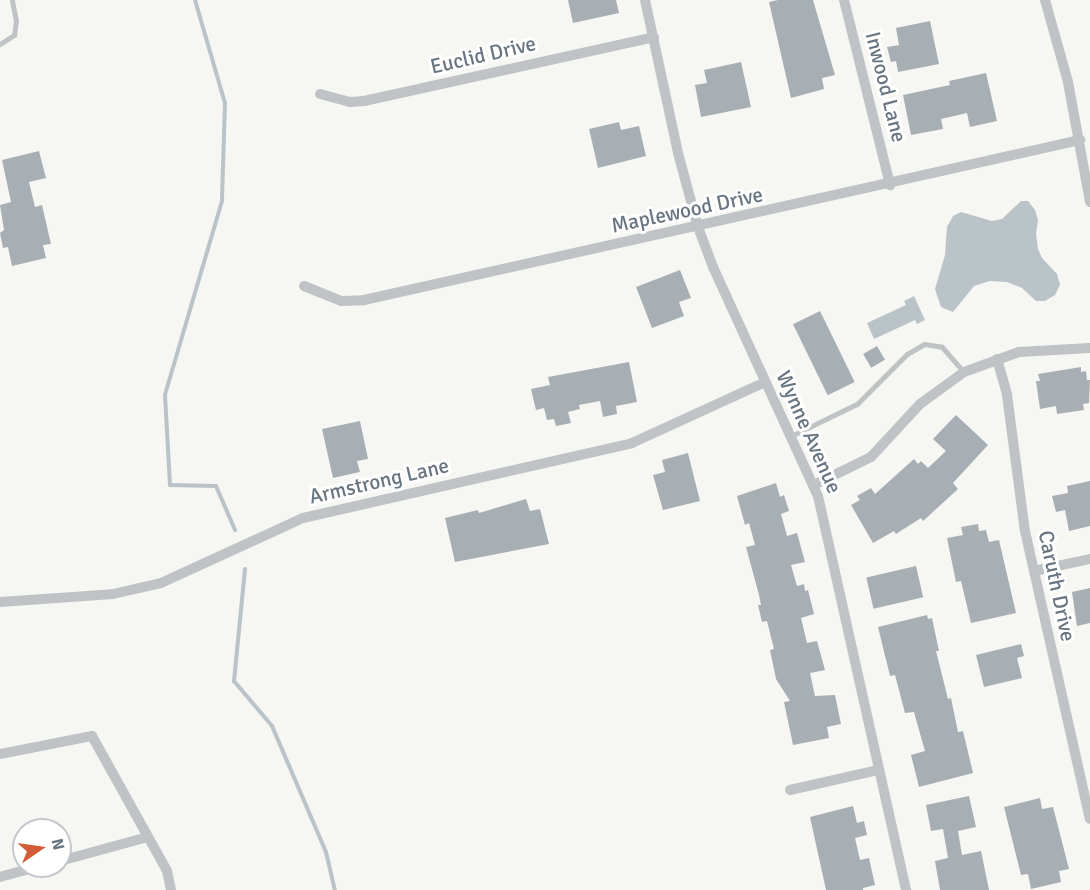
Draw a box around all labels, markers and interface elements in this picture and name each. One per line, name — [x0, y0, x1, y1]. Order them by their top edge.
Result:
street label: Inwood Lane — [860, 29, 912, 145]
street label: Euclid Drive — [428, 31, 538, 79]
street label: Maplewood Drive — [609, 182, 765, 238]
street label: Wynne Avenue — [771, 367, 847, 497]
street label: Armstrong Lane — [307, 453, 451, 509]
street label: Caruth Drive — [1033, 528, 1081, 644]
north arrow — [12, 818, 72, 878]
text: N — [47, 837, 69, 852]

